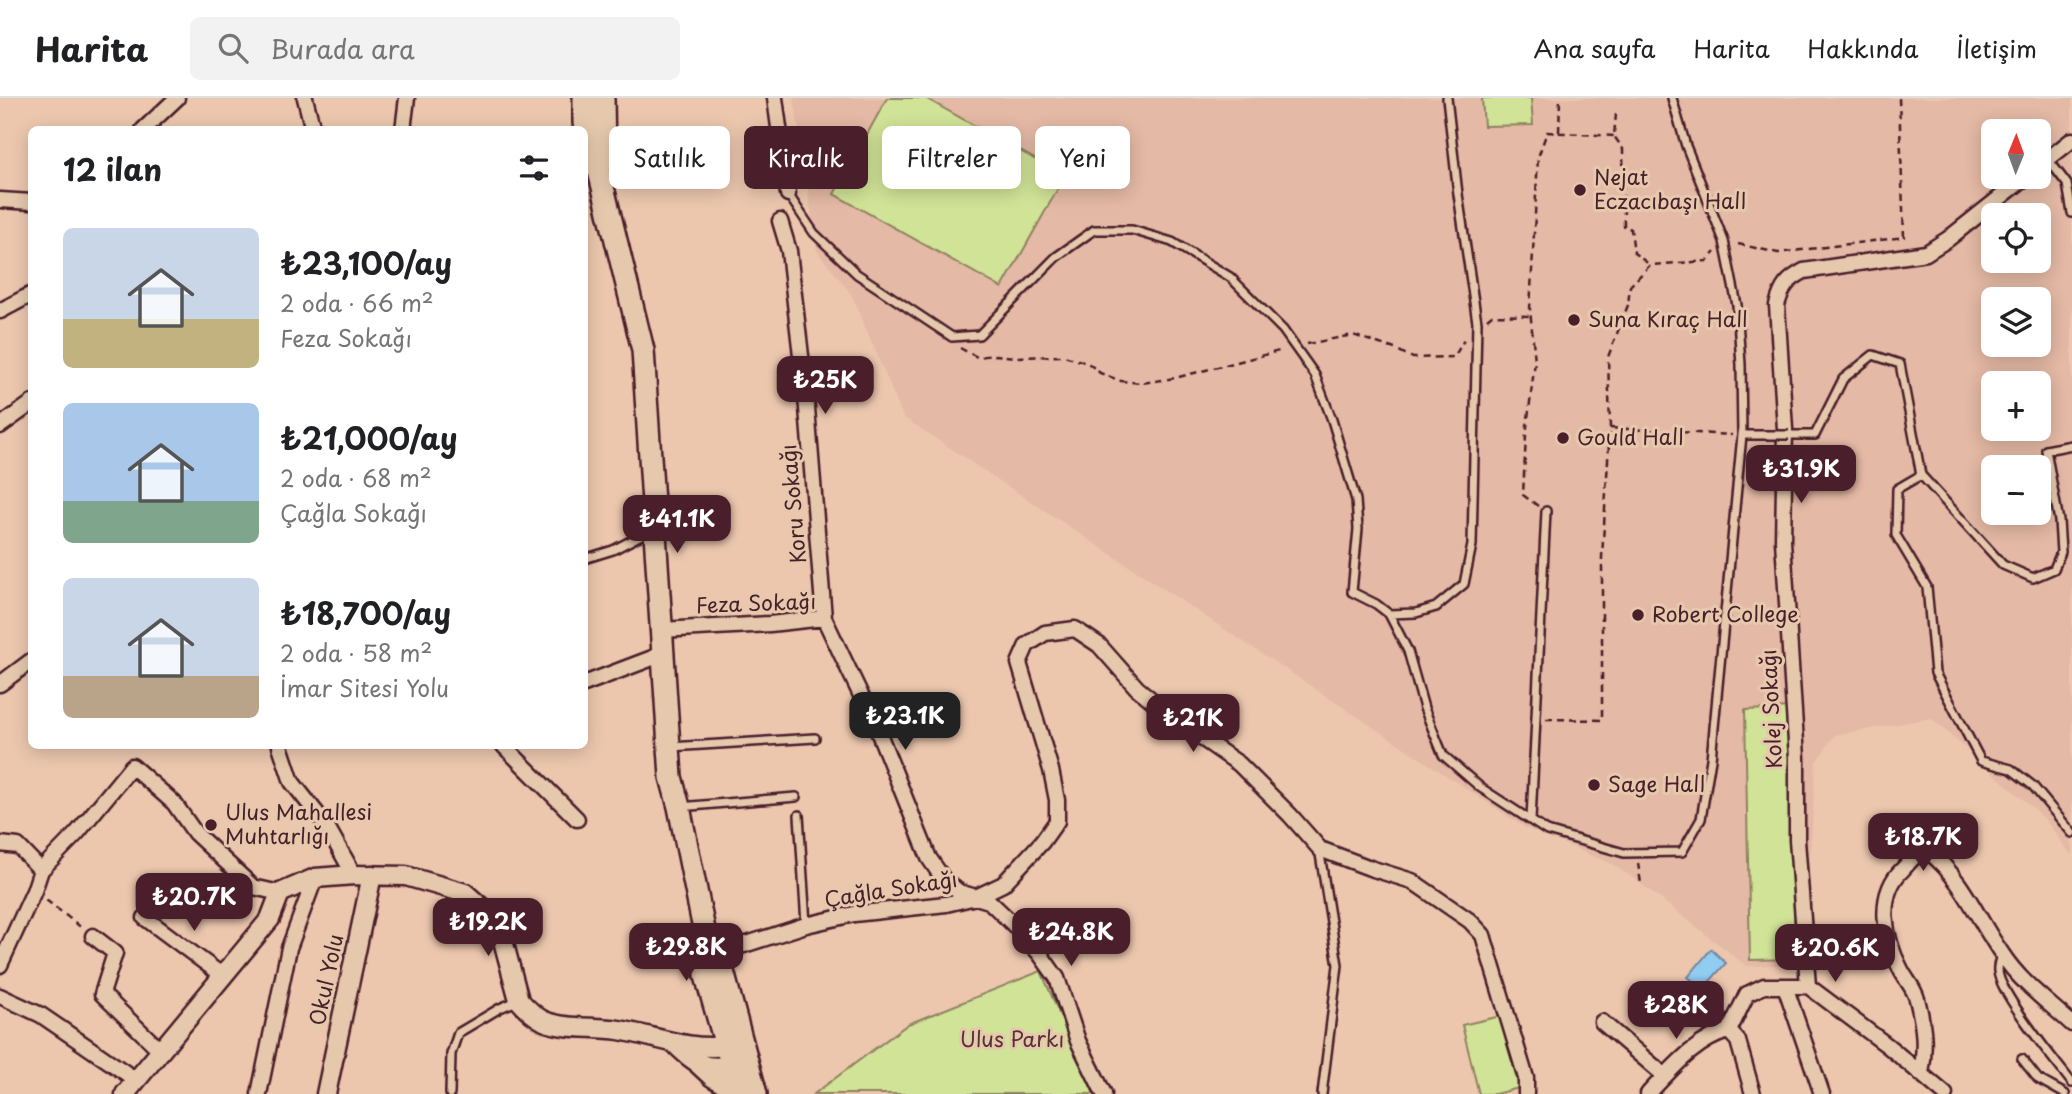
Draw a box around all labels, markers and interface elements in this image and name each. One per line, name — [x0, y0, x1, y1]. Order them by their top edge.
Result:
search box — [190, 17, 680, 80]
text: Harita — [35, 23, 148, 73]
icon: search — [214, 29, 252, 67]
text: Burada ara — [270, 29, 415, 68]
text: Ana sayfa — [1534, 30, 1655, 66]
text: Harita — [1693, 30, 1770, 66]
text: Hakkında — [1808, 30, 1918, 66]
text: İletişim — [1956, 30, 2037, 66]
north arrow — [1981, 119, 2051, 189]
map controls — [1981, 119, 2051, 525]
chip: Satılık — [609, 126, 730, 189]
chip: Kiralık — [744, 126, 868, 189]
chip: Filtreler — [882, 126, 1021, 189]
chip: Yeni — [1035, 126, 1130, 189]
text: 12 ilan — [63, 146, 162, 191]
icon: filters — [515, 149, 553, 187]
place label: Nejat Eczacıbaşı Hall — [1594, 160, 1746, 216]
marker: Nejat Eczacıbaşı Hall — [1572, 182, 1588, 198]
button: locate — [1981, 203, 2051, 273]
text: ₺23,100/ay — [280, 240, 452, 285]
icon: home — [119, 256, 203, 340]
text: 2 oda · 66 m² — [280, 285, 434, 320]
button: layers — [1981, 287, 2051, 357]
place label: Suna Kıraç Hall — [1588, 302, 1748, 334]
marker: Suna Kıraç Hall — [1566, 312, 1582, 328]
text: Feza Sokağı — [280, 320, 412, 355]
pin: ₺25K — [784, 356, 866, 416]
text: ₺25K — [793, 361, 857, 396]
button: + — [1981, 371, 2051, 441]
text: ₺21,000/ay — [280, 415, 458, 460]
place label: Gould Hall — [1577, 420, 1684, 452]
marker: Gould Hall — [1555, 430, 1571, 446]
icon: home — [119, 431, 203, 515]
street label: Koru Sokağı — [771, 443, 813, 565]
pin: ₺31.9K — [1744, 446, 1858, 505]
text: ₺31.9K — [1762, 450, 1840, 485]
button: − — [1981, 455, 2051, 525]
text: 2 oda · 68 m² — [280, 460, 432, 495]
text: Çağla Sokağı — [280, 495, 427, 530]
pin: ₺41.1K — [620, 496, 734, 555]
text: ₺41.1K — [639, 500, 715, 535]
street label: Feza Sokağı — [695, 584, 817, 620]
text: ₺18,700/ay — [280, 590, 451, 635]
place label: Robert College — [1652, 597, 1799, 629]
icon: home — [119, 606, 203, 690]
marker: Robert College — [1630, 607, 1646, 623]
text: 2 oda · 58 m² — [280, 635, 432, 670]
street label: Kolej Sokağı — [1751, 649, 1789, 770]
text: İmar Sitesi Yolu — [280, 670, 449, 705]
pin: ₺23.1K — [848, 692, 962, 752]
pin: ₺21K — [1152, 694, 1234, 754]
text: ₺23.1K — [865, 697, 945, 732]
text: ₺21K — [1162, 699, 1224, 734]
place label: Sage Hall — [1608, 767, 1705, 799]
marker: Sage Hall — [1586, 777, 1602, 793]
place label: Ulus Mahallesi Muhtarlığı — [225, 795, 372, 851]
pin: ₺18.7K — [1866, 814, 1980, 873]
marker: Ulus Mahallesi Muhtarlığı — [203, 817, 219, 833]
text: ₺18.7K — [1884, 818, 1962, 853]
street label: Çağla Sokağı — [822, 862, 959, 914]
pin: ₺20.7K — [137, 874, 251, 933]
text: ₺20.7K — [152, 878, 236, 913]
pin: ₺19.2K — [431, 898, 545, 958]
text: ₺19.2K — [449, 903, 527, 938]
pin: ₺24.8K — [1014, 908, 1128, 968]
text: ₺24.8K — [1028, 913, 1114, 948]
pin: ₺29.8K — [629, 924, 743, 983]
pin: ₺20.6K — [1778, 924, 1892, 984]
text: ₺29.8K — [645, 928, 727, 963]
text: ₺20.6K — [1791, 929, 1879, 964]
street label: Okul Yolu — [300, 931, 350, 1028]
pin: ₺28K — [1635, 982, 1717, 1041]
text: ₺28K — [1644, 986, 1708, 1021]
park label: Ulus Parkı — [960, 1022, 1064, 1054]

